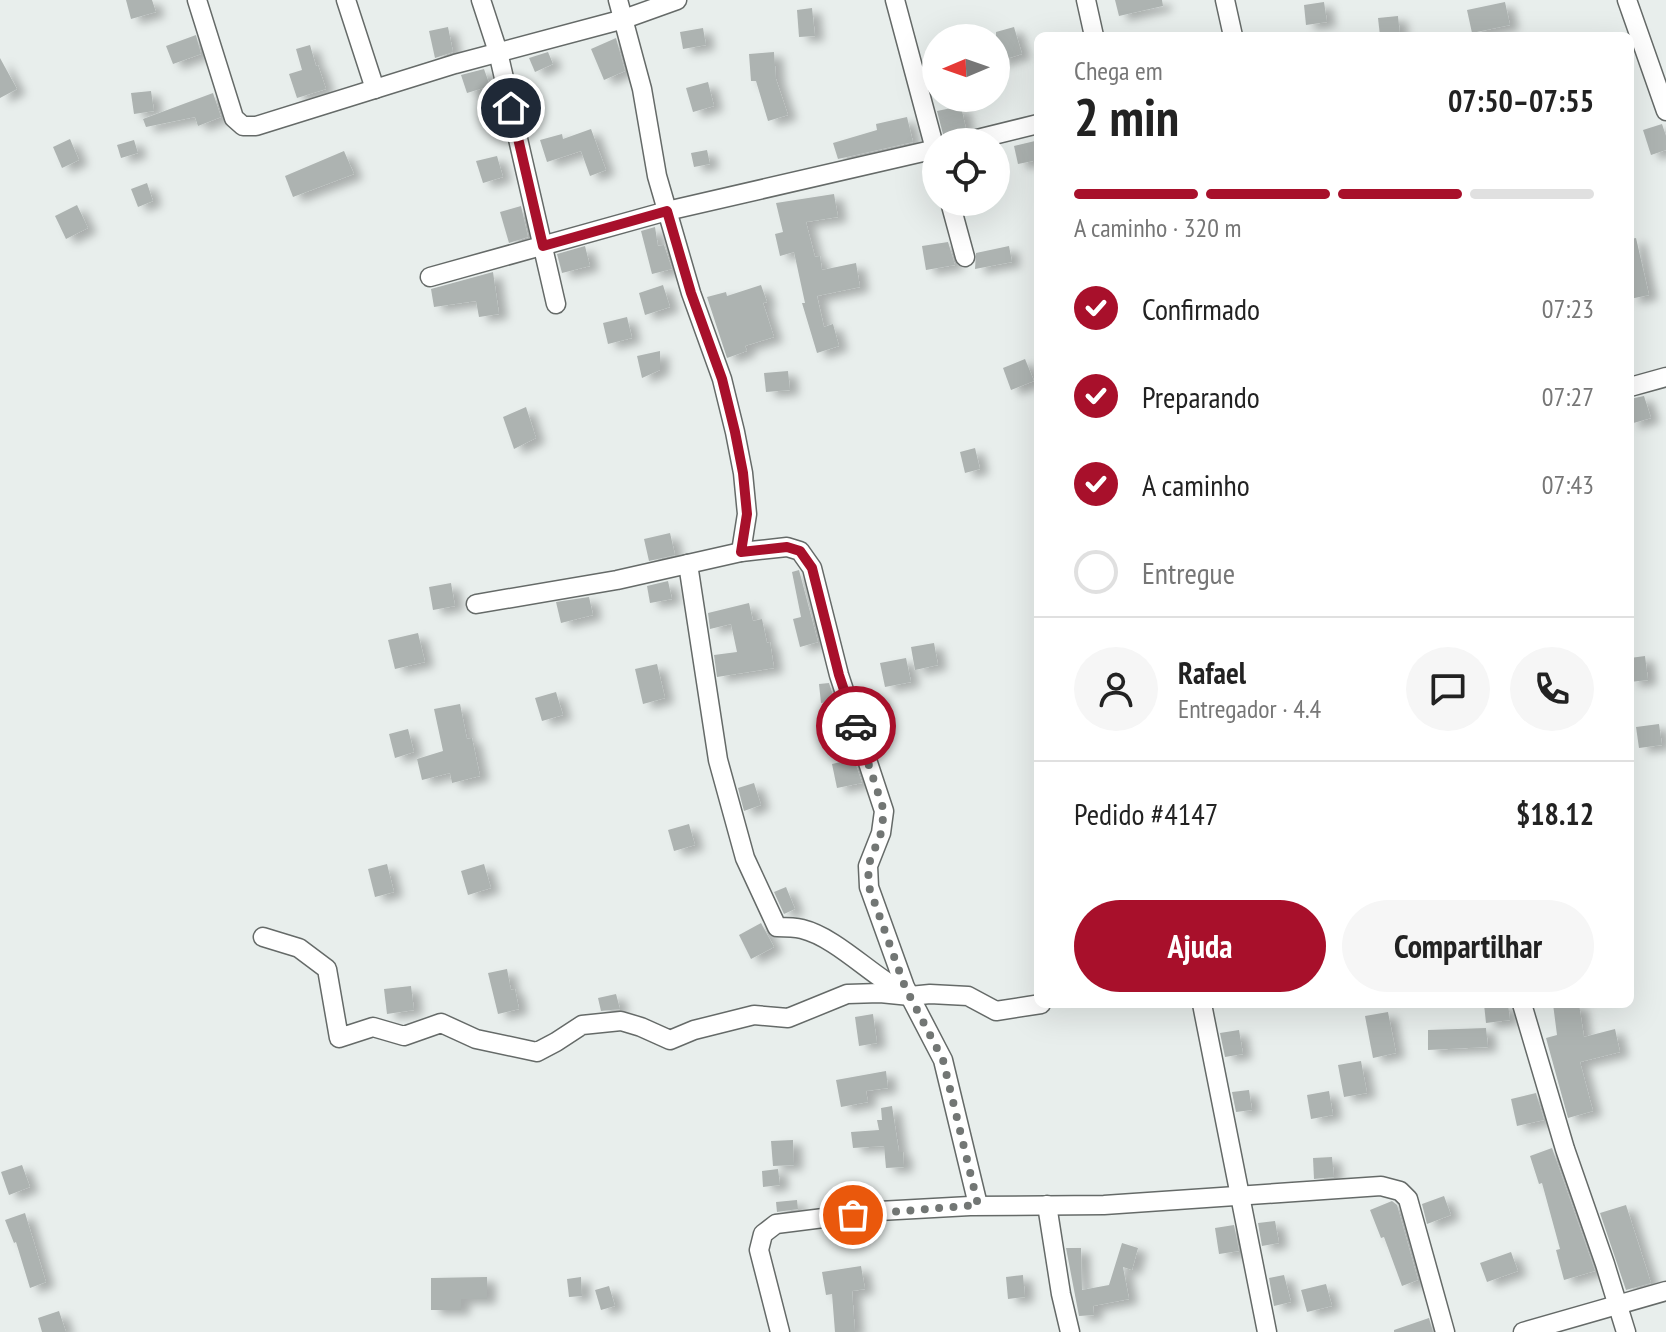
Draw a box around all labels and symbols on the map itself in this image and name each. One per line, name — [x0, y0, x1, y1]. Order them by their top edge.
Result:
north arrow — [922, 24, 1010, 112]
pin — [477, 74, 545, 142]
courier — [816, 686, 896, 766]
pin — [819, 1181, 887, 1249]

